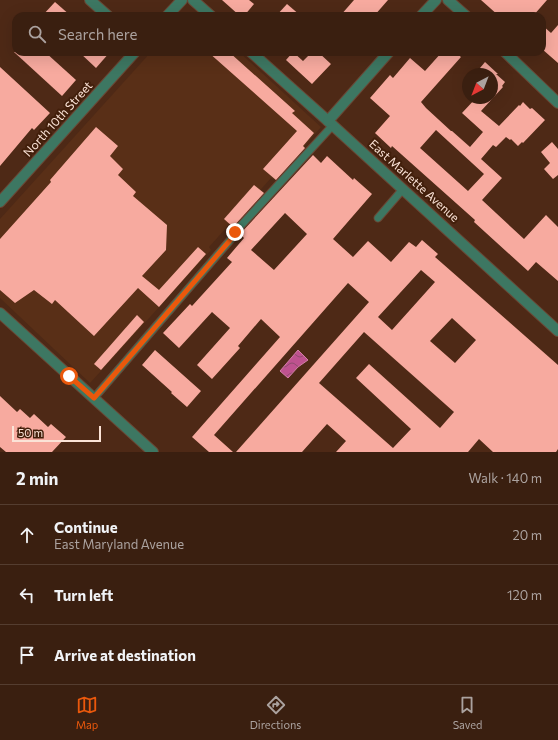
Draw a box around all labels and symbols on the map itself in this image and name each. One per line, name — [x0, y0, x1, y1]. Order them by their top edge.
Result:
north arrow — [462, 68, 498, 104]
street label: North 10th Street — [20, 78, 95, 159]
street label: East Marlette Avenue — [367, 136, 463, 224]
route end — [226, 223, 244, 241]
route start — [60, 367, 78, 385]
scale bar — [12, 424, 101, 443]

